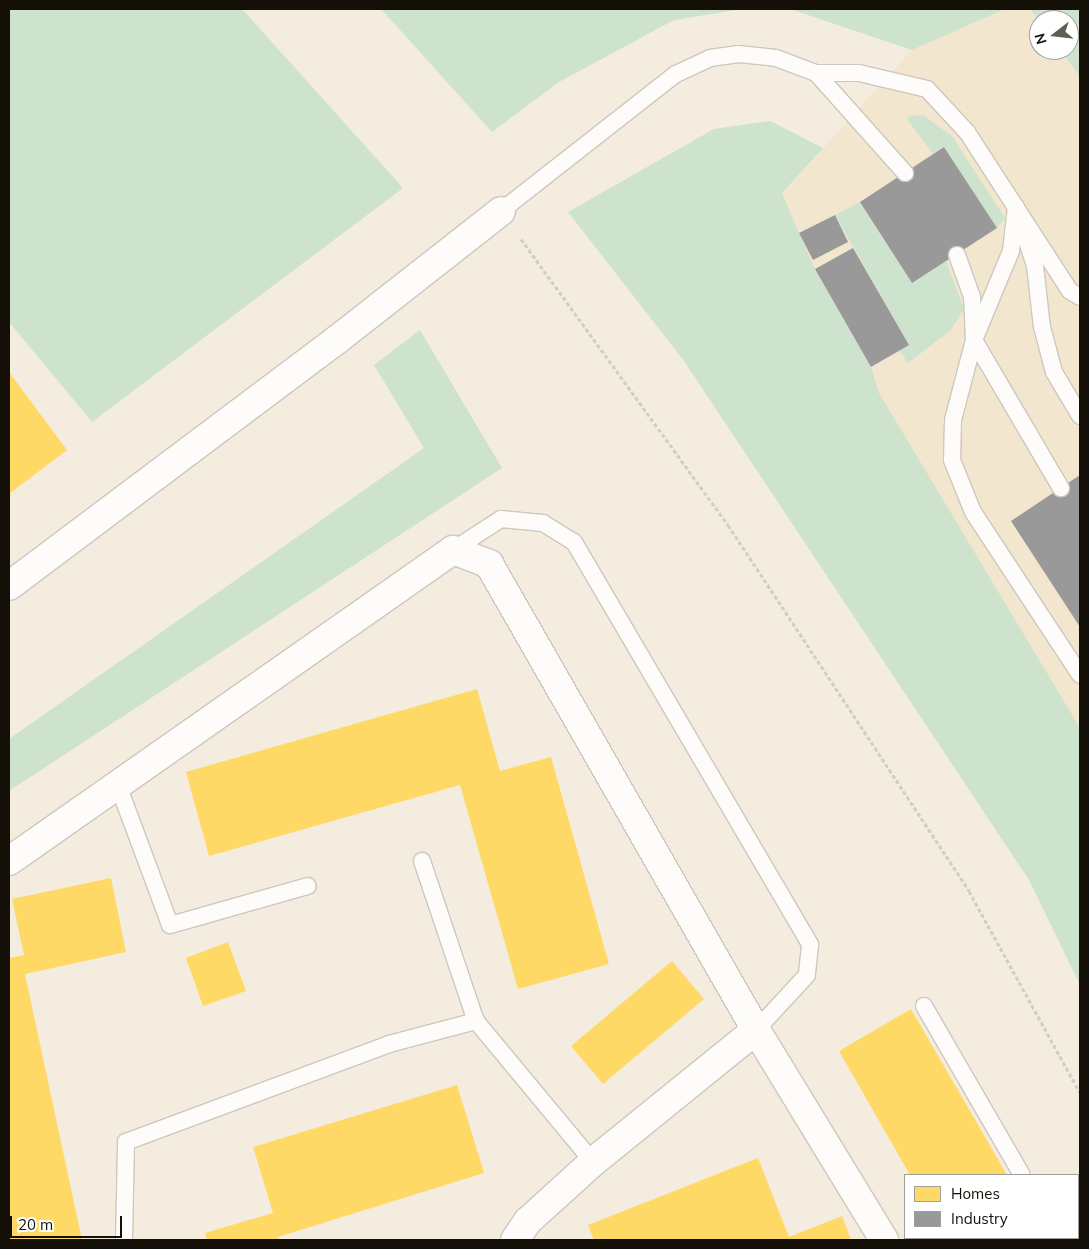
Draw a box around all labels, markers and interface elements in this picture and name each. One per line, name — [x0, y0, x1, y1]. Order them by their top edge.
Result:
north arrow — [1029, 10, 1079, 60]
text: N — [1030, 31, 1051, 46]
legend — [904, 1174, 1079, 1239]
text: Homes — [951, 1184, 1000, 1203]
scale bar — [12, 1206, 125, 1238]
text: Industry — [951, 1209, 1008, 1228]
text: 20 m — [18, 1215, 53, 1234]

